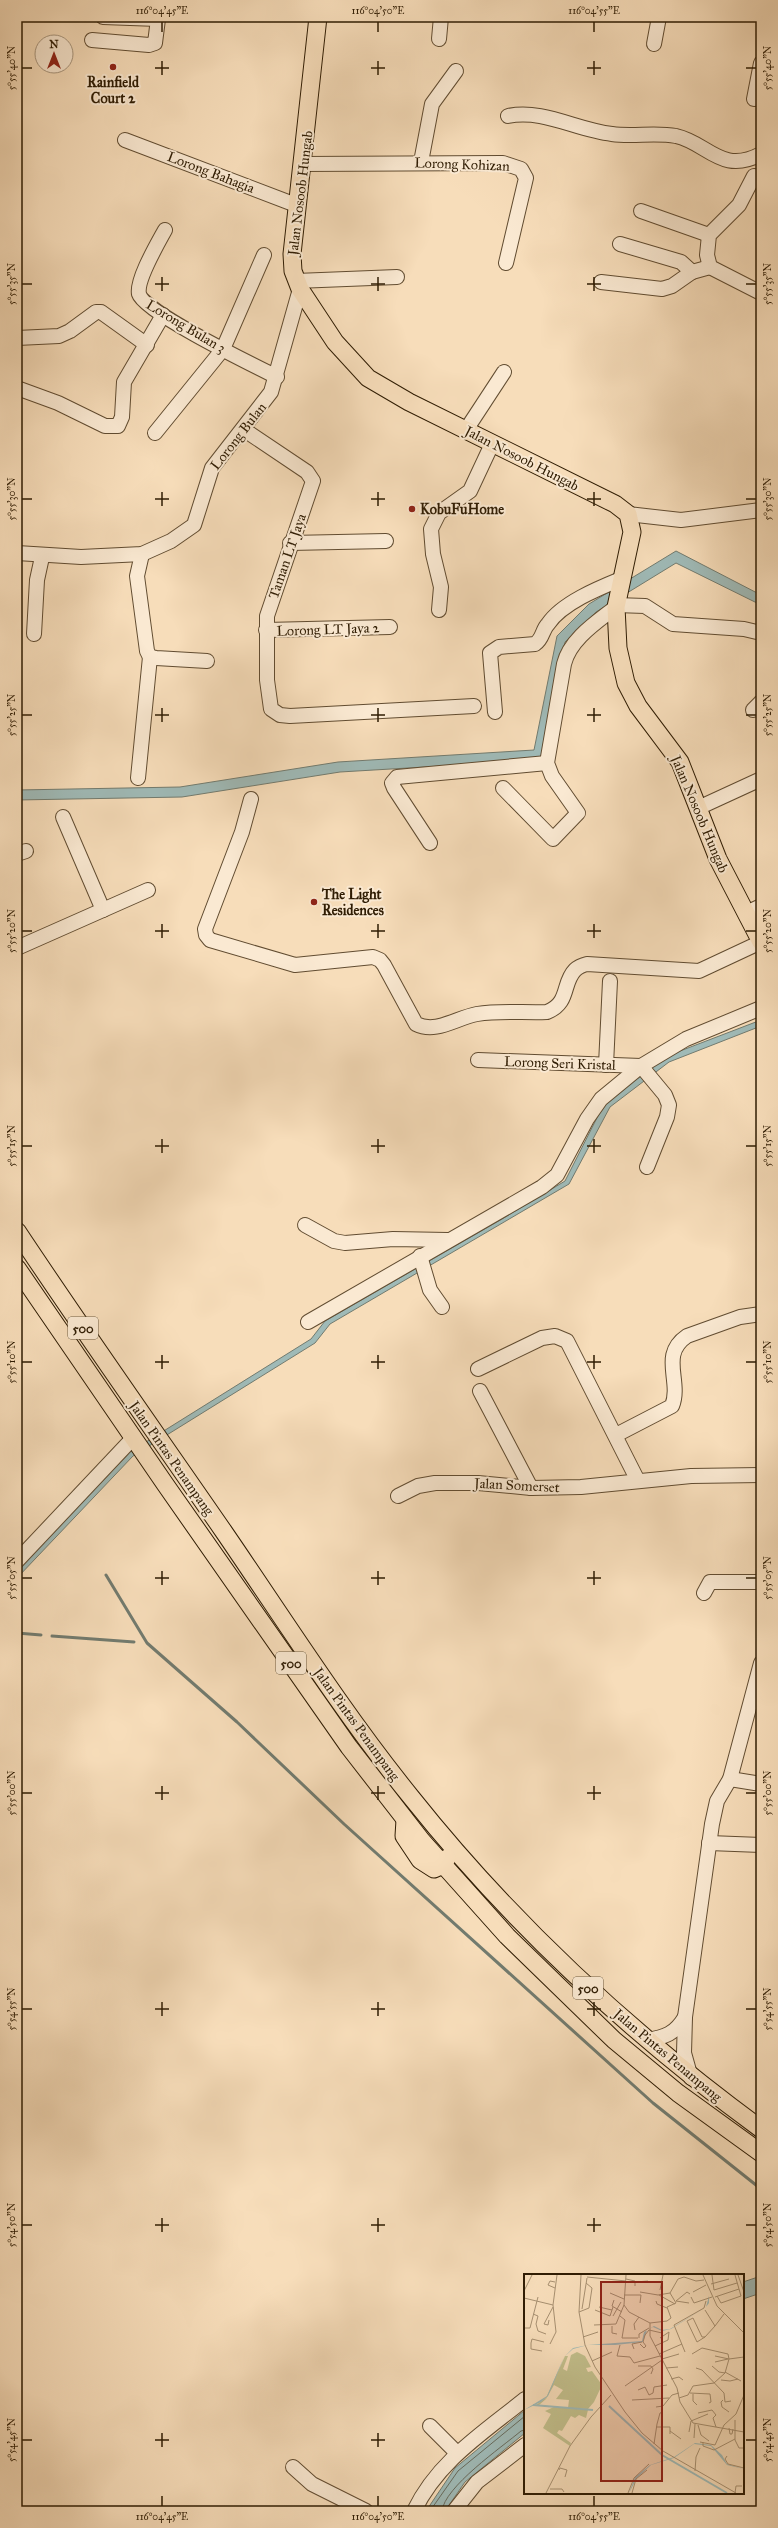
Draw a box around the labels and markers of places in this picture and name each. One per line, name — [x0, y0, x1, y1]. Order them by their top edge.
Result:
marker: Rainfield Court 2 — [108, 62, 118, 72]
place label: Rainfield Court 2 — [87, 74, 140, 107]
place label: KobuFuHome — [420, 501, 504, 518]
marker: KobuFuHome — [407, 504, 417, 514]
place label: The Light Residences — [321, 886, 384, 919]
marker: The Light Residences — [309, 897, 319, 907]

